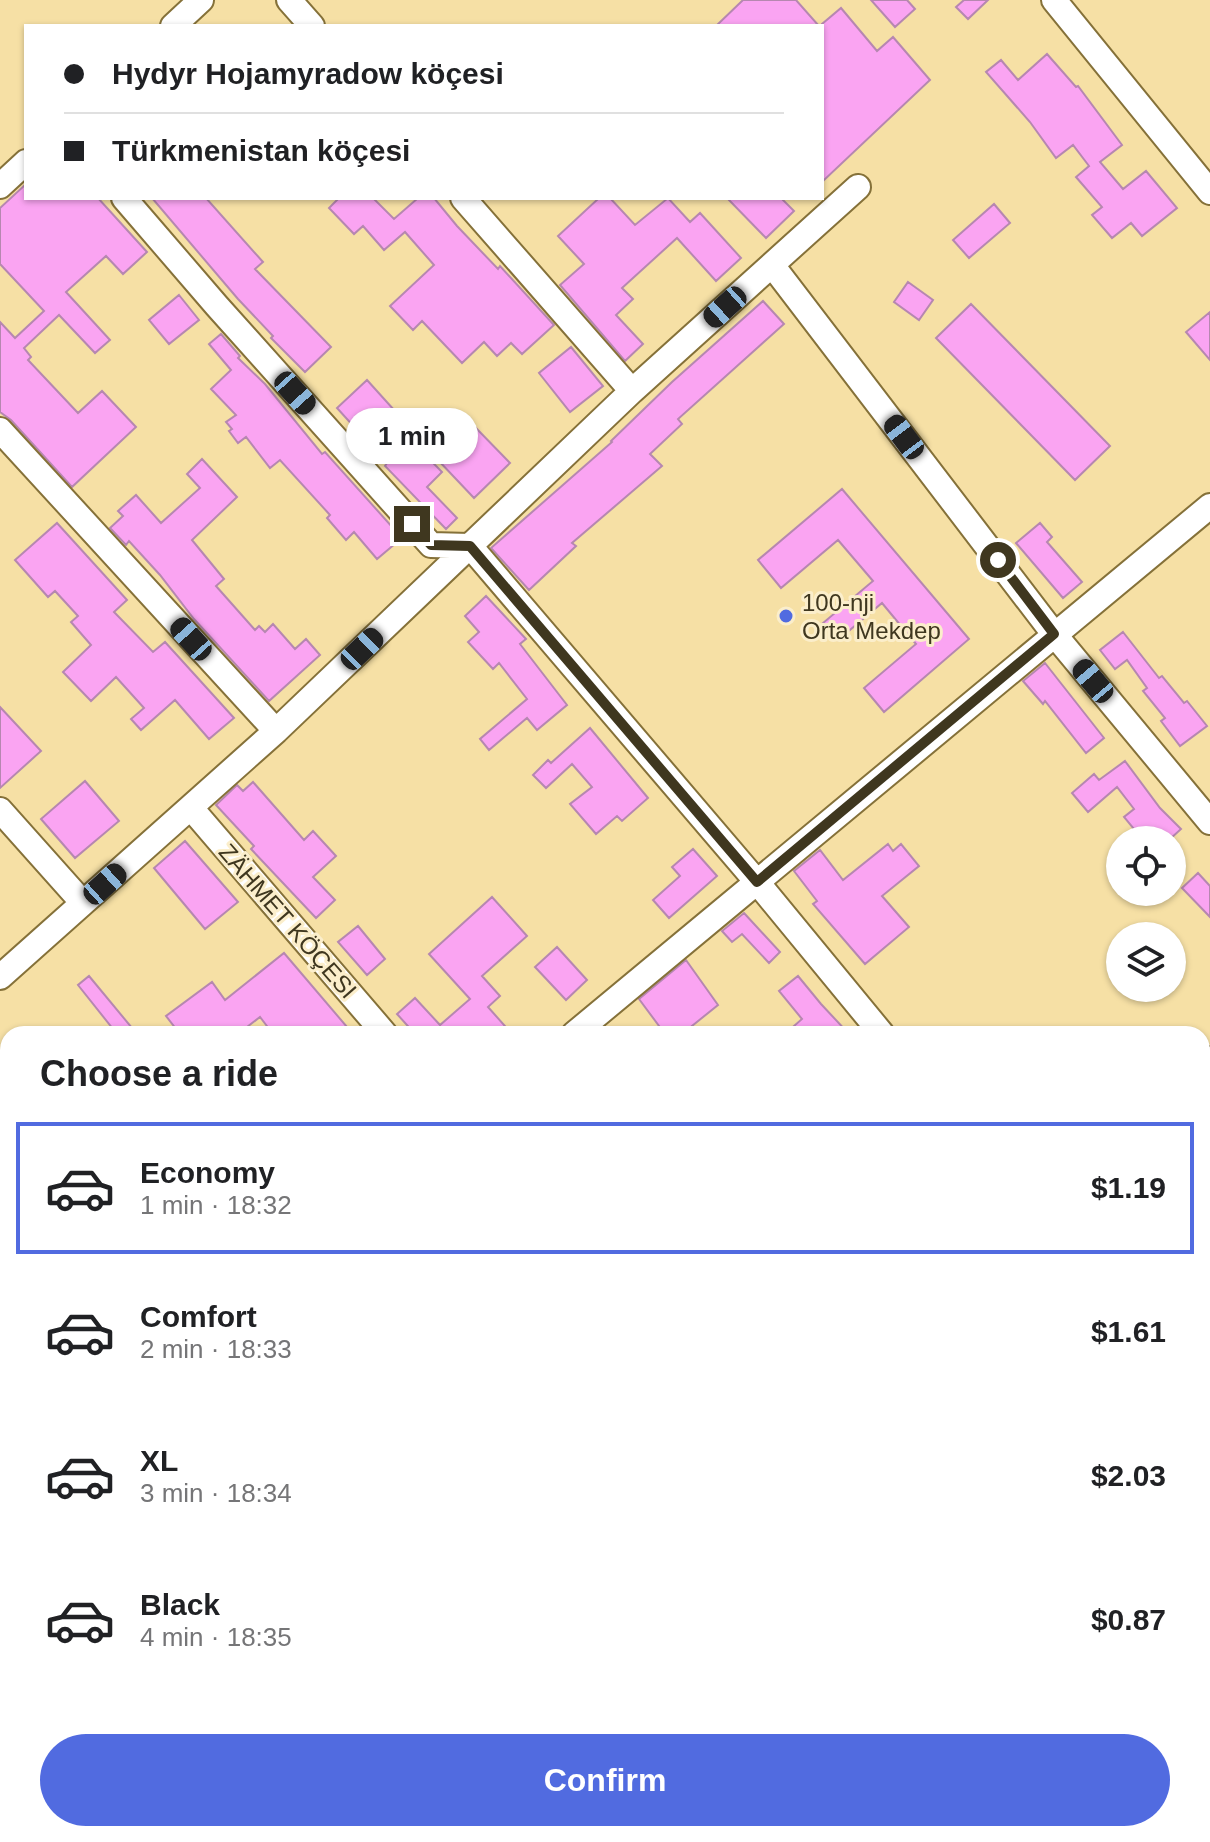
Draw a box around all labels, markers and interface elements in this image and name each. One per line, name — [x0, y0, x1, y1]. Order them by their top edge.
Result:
text: Hydyr Hojamyradow köçesi — [112, 57, 504, 90]
text: Türkmenistan köçesi — [112, 134, 410, 167]
car — [699, 282, 751, 332]
car — [270, 367, 320, 419]
callout: 1 min — [346, 408, 478, 464]
car — [880, 411, 928, 463]
text: 1 min — [378, 421, 446, 451]
route end — [394, 506, 430, 542]
route start — [980, 542, 1016, 578]
place label: 100-nji Orta Mekdep — [802, 589, 941, 644]
marker: 100-nji Orta Mekdep — [777, 607, 795, 625]
car — [166, 613, 216, 665]
car — [336, 624, 388, 674]
car — [1068, 655, 1118, 707]
map controls — [1106, 826, 1186, 1002]
button: locate — [1106, 826, 1186, 906]
street label: ZÄHMET KÖÇESI — [214, 838, 362, 1004]
car — [79, 859, 131, 909]
button: layers — [1106, 922, 1186, 1002]
text: Choose a ride — [40, 1053, 278, 1094]
icon: car — [44, 1152, 116, 1224]
text: Economy — [140, 1156, 275, 1189]
text: $1.19 — [1091, 1171, 1166, 1204]
text: 1 min · 18:32 — [140, 1190, 292, 1220]
icon: car — [44, 1296, 116, 1368]
text: Comfort — [140, 1300, 257, 1333]
text: $1.61 — [1091, 1315, 1166, 1348]
text: 2 min · 18:33 — [140, 1334, 292, 1364]
icon: car — [44, 1440, 116, 1512]
text: XL — [140, 1444, 178, 1477]
text: $2.03 — [1091, 1459, 1166, 1492]
text: 3 min · 18:34 — [140, 1478, 292, 1508]
icon: car — [44, 1584, 116, 1656]
text: Black — [140, 1588, 220, 1621]
text: $0.87 — [1091, 1603, 1166, 1636]
text: 4 min · 18:35 — [140, 1622, 292, 1652]
button: Confirm — [40, 1734, 1170, 1826]

